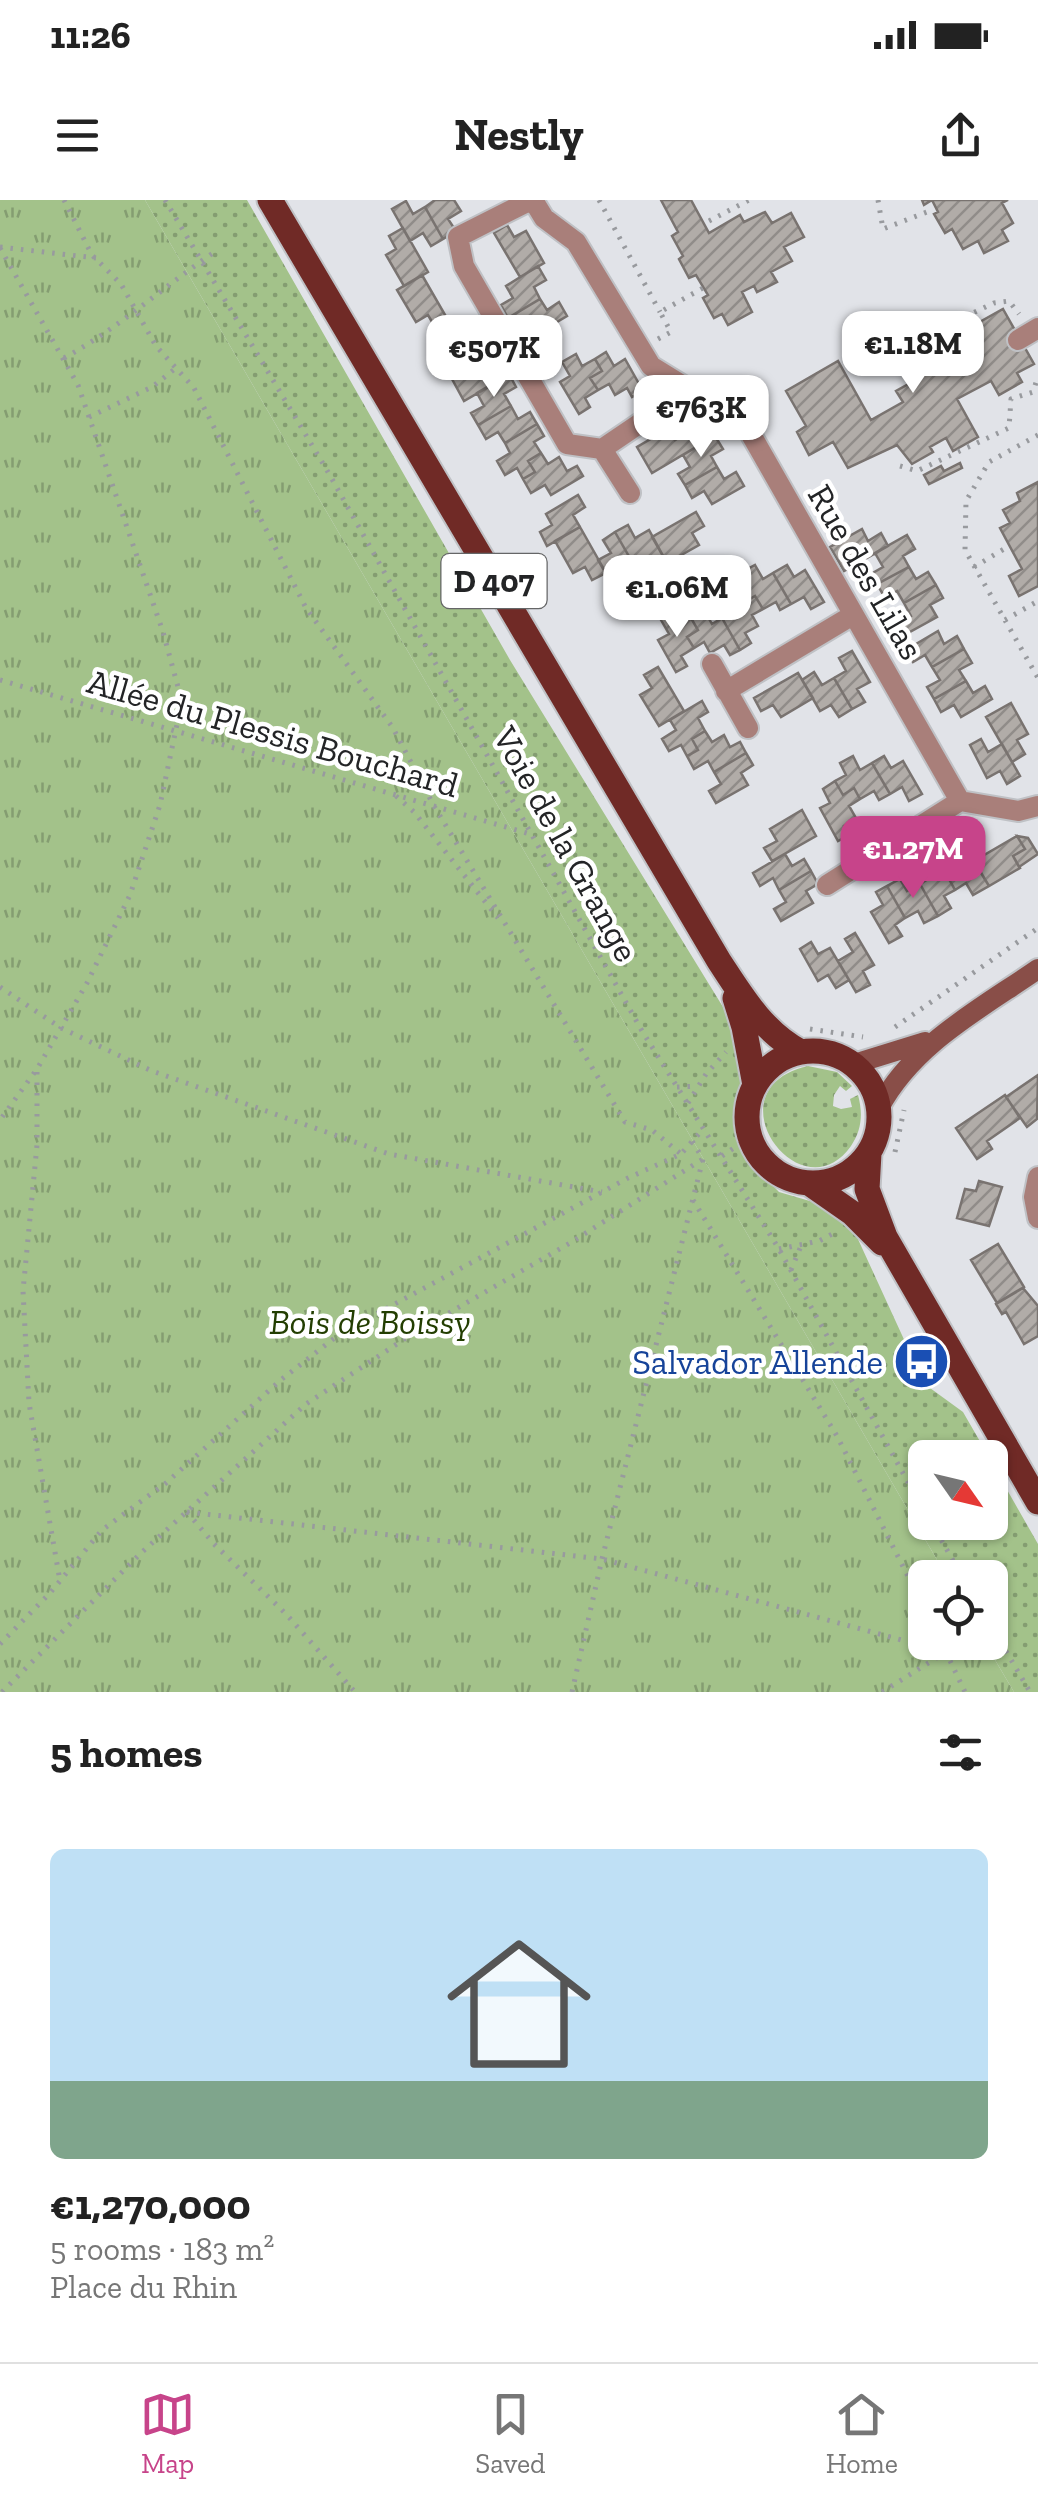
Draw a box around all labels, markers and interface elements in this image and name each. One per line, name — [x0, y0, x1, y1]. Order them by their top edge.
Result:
text: 11:26 — [50, 12, 131, 58]
icon: menu — [50, 108, 105, 163]
text: Nestly — [454, 108, 584, 162]
icon: share — [933, 108, 988, 163]
pin: €1.18M — [832, 311, 994, 396]
pin: €507K — [424, 315, 564, 400]
text: €1.18M — [864, 324, 962, 362]
text: €507K — [448, 328, 540, 366]
pin: €763K — [631, 375, 771, 460]
text: €763K — [656, 388, 746, 426]
street label: Rue des Lilas — [799, 477, 933, 667]
road number: D 407 — [442, 554, 546, 608]
pin: €1.06M — [596, 555, 758, 640]
text: €1.06M — [625, 568, 729, 606]
street label: Allée du Plessis Bouchard — [83, 660, 463, 806]
street label: Voie de la Grange — [484, 718, 648, 969]
pin: €1.27M — [832, 816, 994, 901]
text: €1.27M — [863, 829, 964, 867]
park label: Bois de Boissy — [269, 1301, 471, 1343]
bus stop icon: Salvador Allende — [892, 1332, 952, 1392]
place label: Salvador Allende — [632, 1341, 883, 1383]
north arrow — [908, 1440, 1008, 1540]
map controls — [908, 1440, 1008, 1660]
button: locate — [908, 1560, 1008, 1660]
icon: filters — [933, 1725, 988, 1780]
text: 5 homes — [50, 1727, 203, 1778]
icon: home — [429, 1914, 609, 2094]
text: €1,270,000 — [50, 2179, 251, 2230]
text: 5 rooms · 183 m² — [50, 2230, 274, 2268]
text: Place du Rhin — [50, 2268, 237, 2306]
tab: Map — [140, 2387, 195, 2480]
tab: Saved — [475, 2387, 545, 2480]
tab: Home — [826, 2387, 898, 2480]

